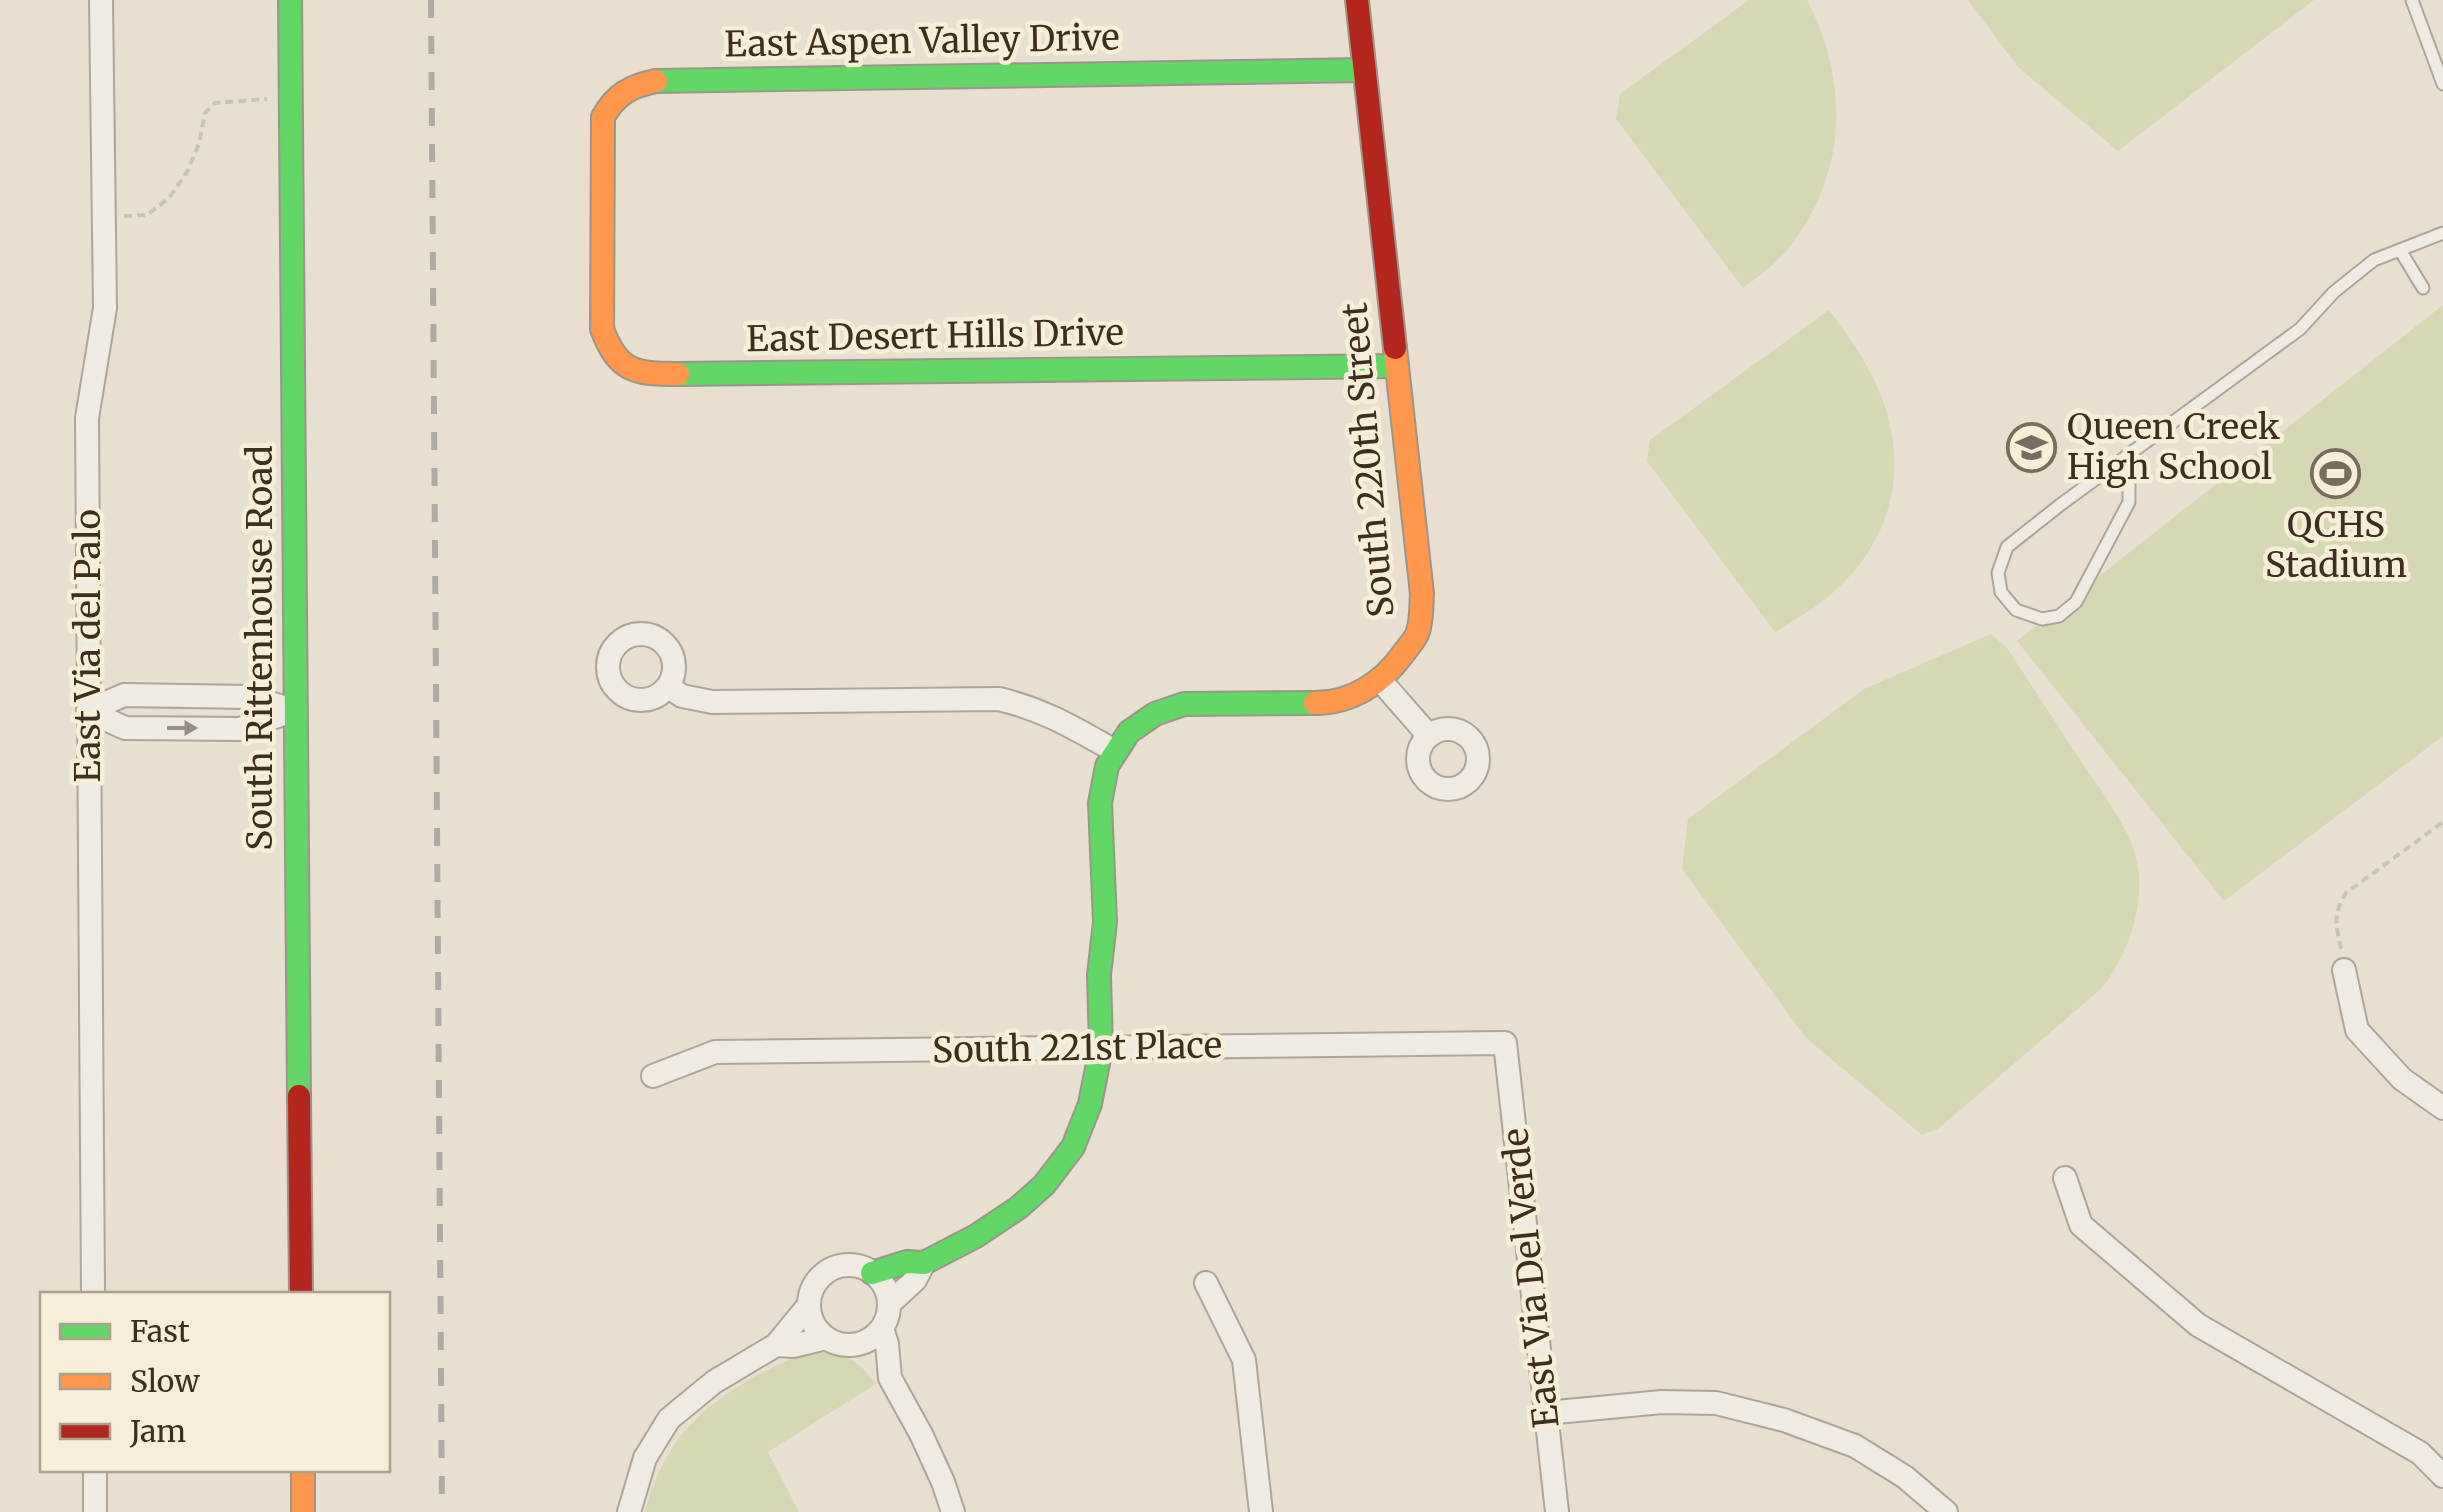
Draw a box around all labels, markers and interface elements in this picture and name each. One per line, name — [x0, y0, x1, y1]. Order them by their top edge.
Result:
street label: East Aspen Valley Drive — [724, 16, 1120, 66]
street label: South 220th Street — [1332, 300, 1404, 619]
street label: East Desert Hills Drive — [746, 311, 1124, 361]
place label: Queen Creek High School — [2067, 405, 2280, 489]
school or university icon: Queen Creek High School — [2006, 421, 2058, 473]
street label: South Rittenhouse Road — [238, 445, 282, 851]
sports icon: QCHS Stadium — [2310, 447, 2362, 499]
place label: QCHS Stadium — [2265, 503, 2407, 587]
street label: East Via del Palo — [66, 509, 110, 783]
one-way arrow — [166, 720, 198, 736]
street label: South 221st Place — [932, 1023, 1222, 1073]
street label: East Via Del Verde — [1493, 1126, 1569, 1430]
legend — [40, 1292, 390, 1472]
text: Fast — [130, 1312, 190, 1350]
text: Slow — [130, 1362, 200, 1400]
text: Jam — [129, 1412, 186, 1450]

